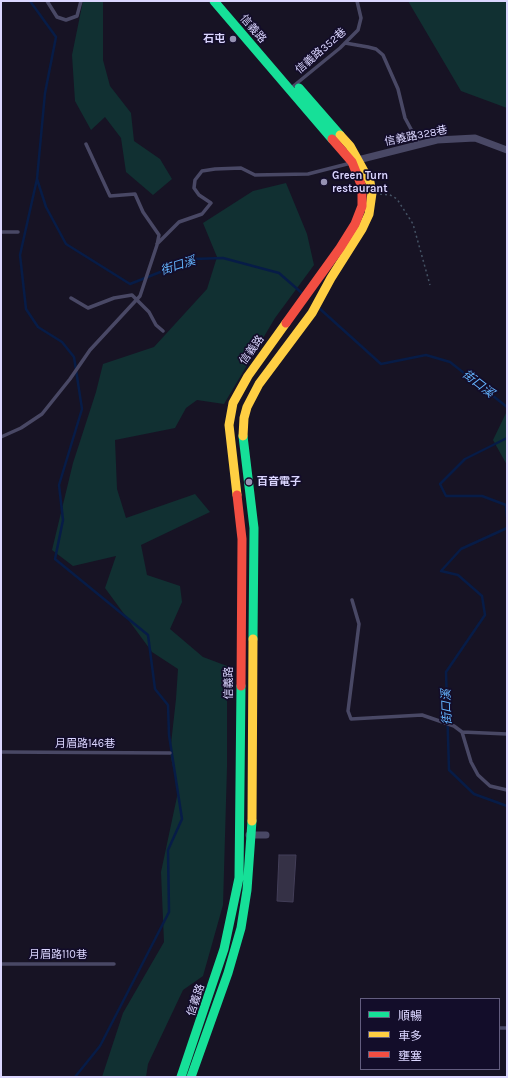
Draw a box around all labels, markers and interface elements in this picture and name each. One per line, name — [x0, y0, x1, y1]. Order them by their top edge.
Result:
street label: 信義路 — [237, 12, 269, 46]
street label: 信義路352巷 — [293, 25, 349, 77]
place label: 石屯 — [203, 32, 225, 46]
marker: 石屯 — [228, 34, 238, 44]
street label: 信義路328巷 — [384, 123, 448, 149]
place label: Green Turn restaurant — [332, 169, 388, 195]
marker: Green Turn restaurant — [319, 177, 329, 187]
water label: 街口溪 — [159, 254, 197, 278]
street label: 信義路 — [237, 333, 267, 367]
water label: 街口溪 — [459, 367, 497, 401]
place label: 百音電子 — [257, 475, 301, 489]
marker: 百音電子 — [244, 477, 254, 487]
street label: 信義路 — [222, 667, 236, 699]
water label: 街口溪 — [439, 689, 455, 725]
street label: 月眉路146巷 — [55, 737, 115, 751]
street label: 月眉路110巷 — [29, 948, 87, 962]
street label: 信義路 — [185, 982, 207, 1018]
legend — [360, 998, 500, 1070]
text: 順暢 — [398, 1009, 422, 1023]
text: 車多 — [398, 1029, 422, 1043]
text: 壅塞 — [398, 1049, 422, 1063]

